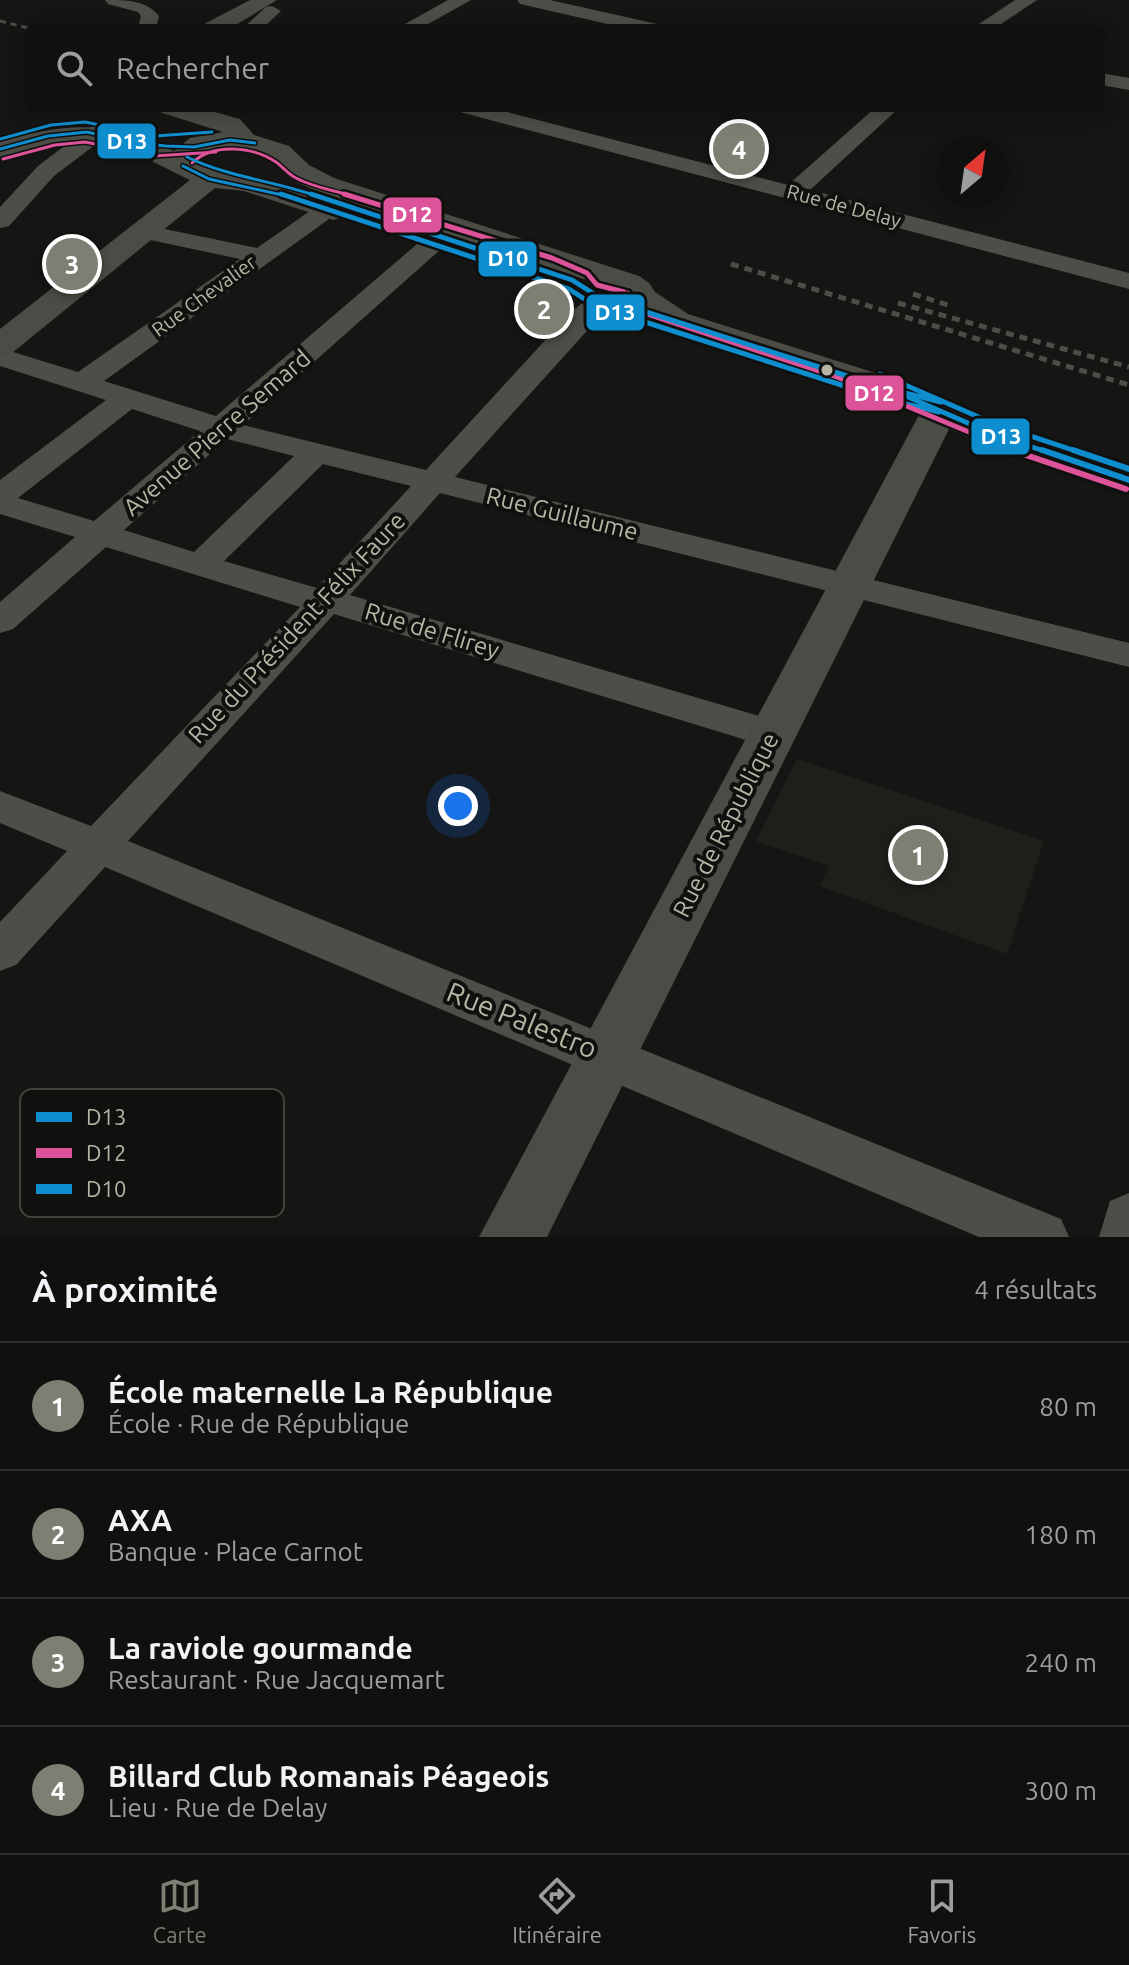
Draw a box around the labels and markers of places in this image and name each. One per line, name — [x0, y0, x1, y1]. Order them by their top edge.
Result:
pin: 4 — [713, 119, 765, 179]
pin: 3 — [46, 234, 98, 294]
pin: 2 — [518, 279, 570, 339]
unlabelled marker — [819, 362, 835, 378]
pin: 1 — [892, 825, 944, 885]

